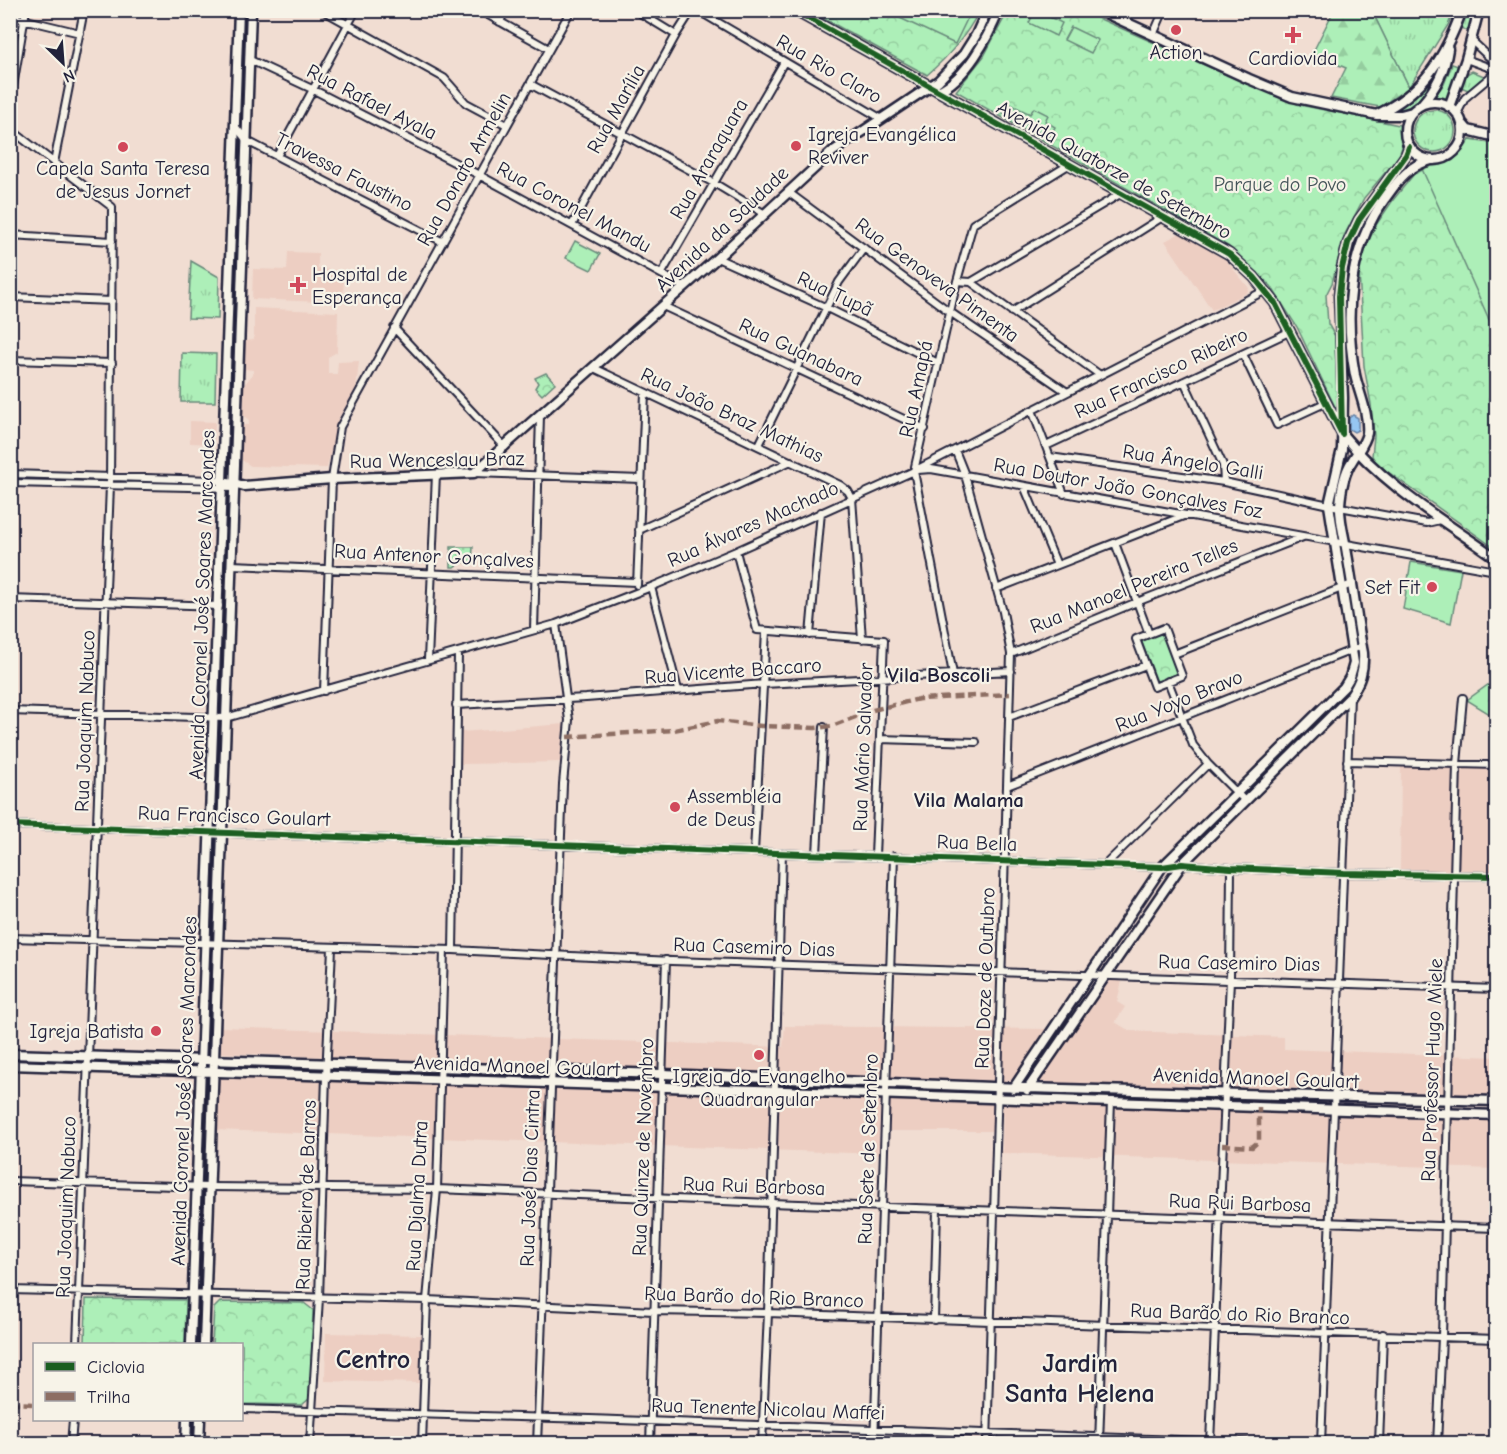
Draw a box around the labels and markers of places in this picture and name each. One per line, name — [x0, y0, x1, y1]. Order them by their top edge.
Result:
marker: Action — [1169, 23, 1183, 37]
marker: Cardiovida — [1284, 26, 1302, 44]
place label: Action — [1149, 41, 1203, 64]
place label: Cardiovida — [1248, 47, 1338, 70]
place label: Igreja Evangélica Reviver — [808, 123, 957, 169]
marker: Igreja Evangélica Reviver — [789, 139, 803, 153]
marker: Capela Santa Teresa de Jesus Jornet — [116, 140, 130, 154]
place label: Capela Santa Teresa de Jesus Jornet — [36, 157, 210, 203]
place label: Hospital de Esperança — [312, 263, 408, 309]
marker: Hospital de Esperança — [289, 276, 307, 294]
place label: Set Fit — [1365, 576, 1421, 599]
marker: Set Fit — [1425, 580, 1439, 594]
place label: Assembléia de Deus — [687, 785, 782, 831]
marker: Assembléia de Deus — [668, 800, 682, 814]
place label: Igreja Batista — [30, 1020, 144, 1043]
marker: Igreja Batista — [149, 1024, 163, 1038]
marker: Igreja do Evangelho Quadrangular — [752, 1048, 766, 1062]
place label: Igreja do Evangelho Quadrangular — [672, 1065, 846, 1111]

